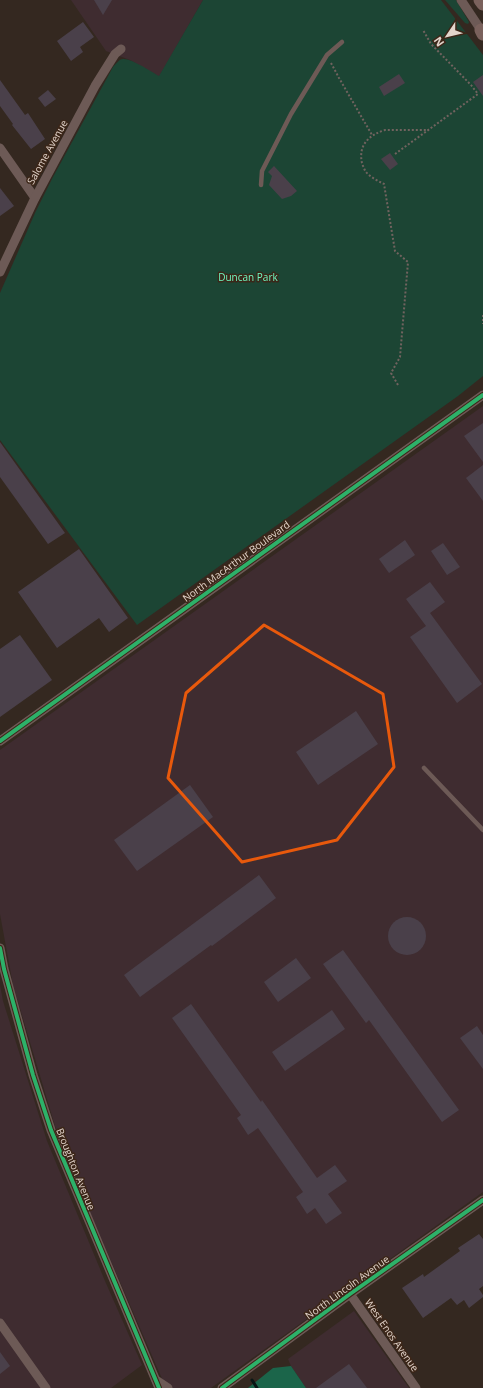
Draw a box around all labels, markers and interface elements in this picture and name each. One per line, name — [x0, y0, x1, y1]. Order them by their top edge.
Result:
north arrow — [427, 16, 467, 56]
text: N — [430, 34, 447, 50]
street label: Salome Avenue — [23, 117, 71, 187]
park label: Duncan Park — [218, 270, 279, 284]
street label: North MacArthur Boulevard — [179, 517, 293, 605]
street label: Broughton Avenue — [53, 1126, 99, 1212]
street label: North Lincoln Avenue — [302, 1252, 392, 1322]
street label: West Enos Avenue — [362, 1296, 423, 1374]

